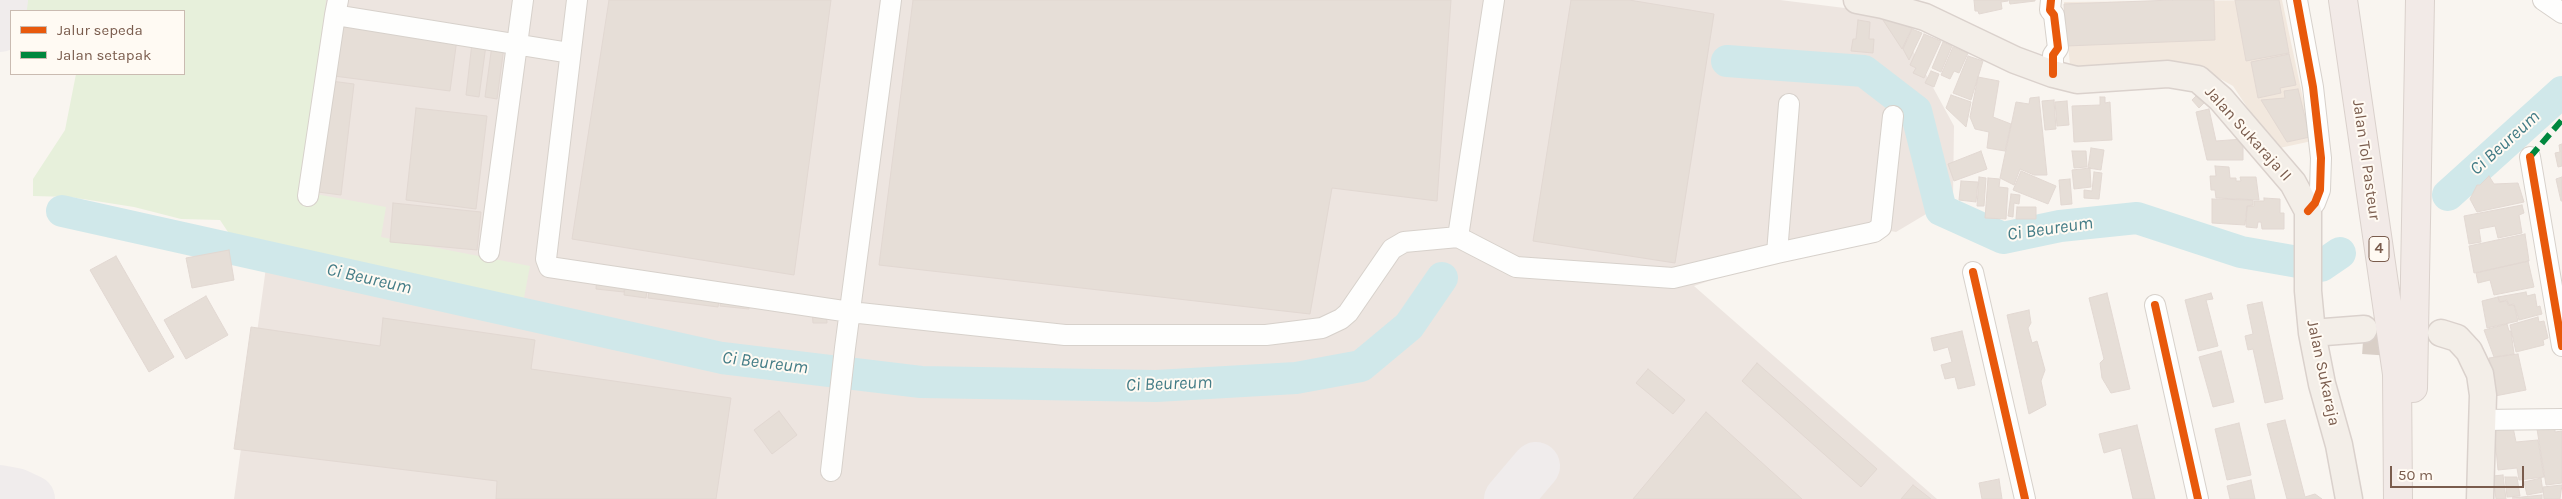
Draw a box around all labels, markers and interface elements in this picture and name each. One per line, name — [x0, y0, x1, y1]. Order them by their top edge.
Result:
legend — [10, 10, 185, 75]
text: Jalur sepeda — [57, 21, 143, 39]
text: Jalan setapak — [57, 46, 151, 64]
street label: Jalan Sukaraja II — [2201, 83, 2295, 185]
street label: Jalan Tol Pasteur — [2348, 98, 2384, 222]
water label: Ci Beureum — [2466, 106, 2544, 180]
water label: Ci Beureum — [2006, 212, 2094, 246]
road number: 4 — [2369, 236, 2389, 262]
water label: Ci Beureum — [325, 259, 413, 299]
street label: Jalan Sukaraja — [2302, 318, 2344, 428]
water label: Ci Beureum — [721, 347, 809, 379]
water label: Ci Beureum — [1125, 372, 1213, 396]
scale bar — [2392, 456, 2526, 488]
text: 50 m — [2398, 466, 2433, 484]

